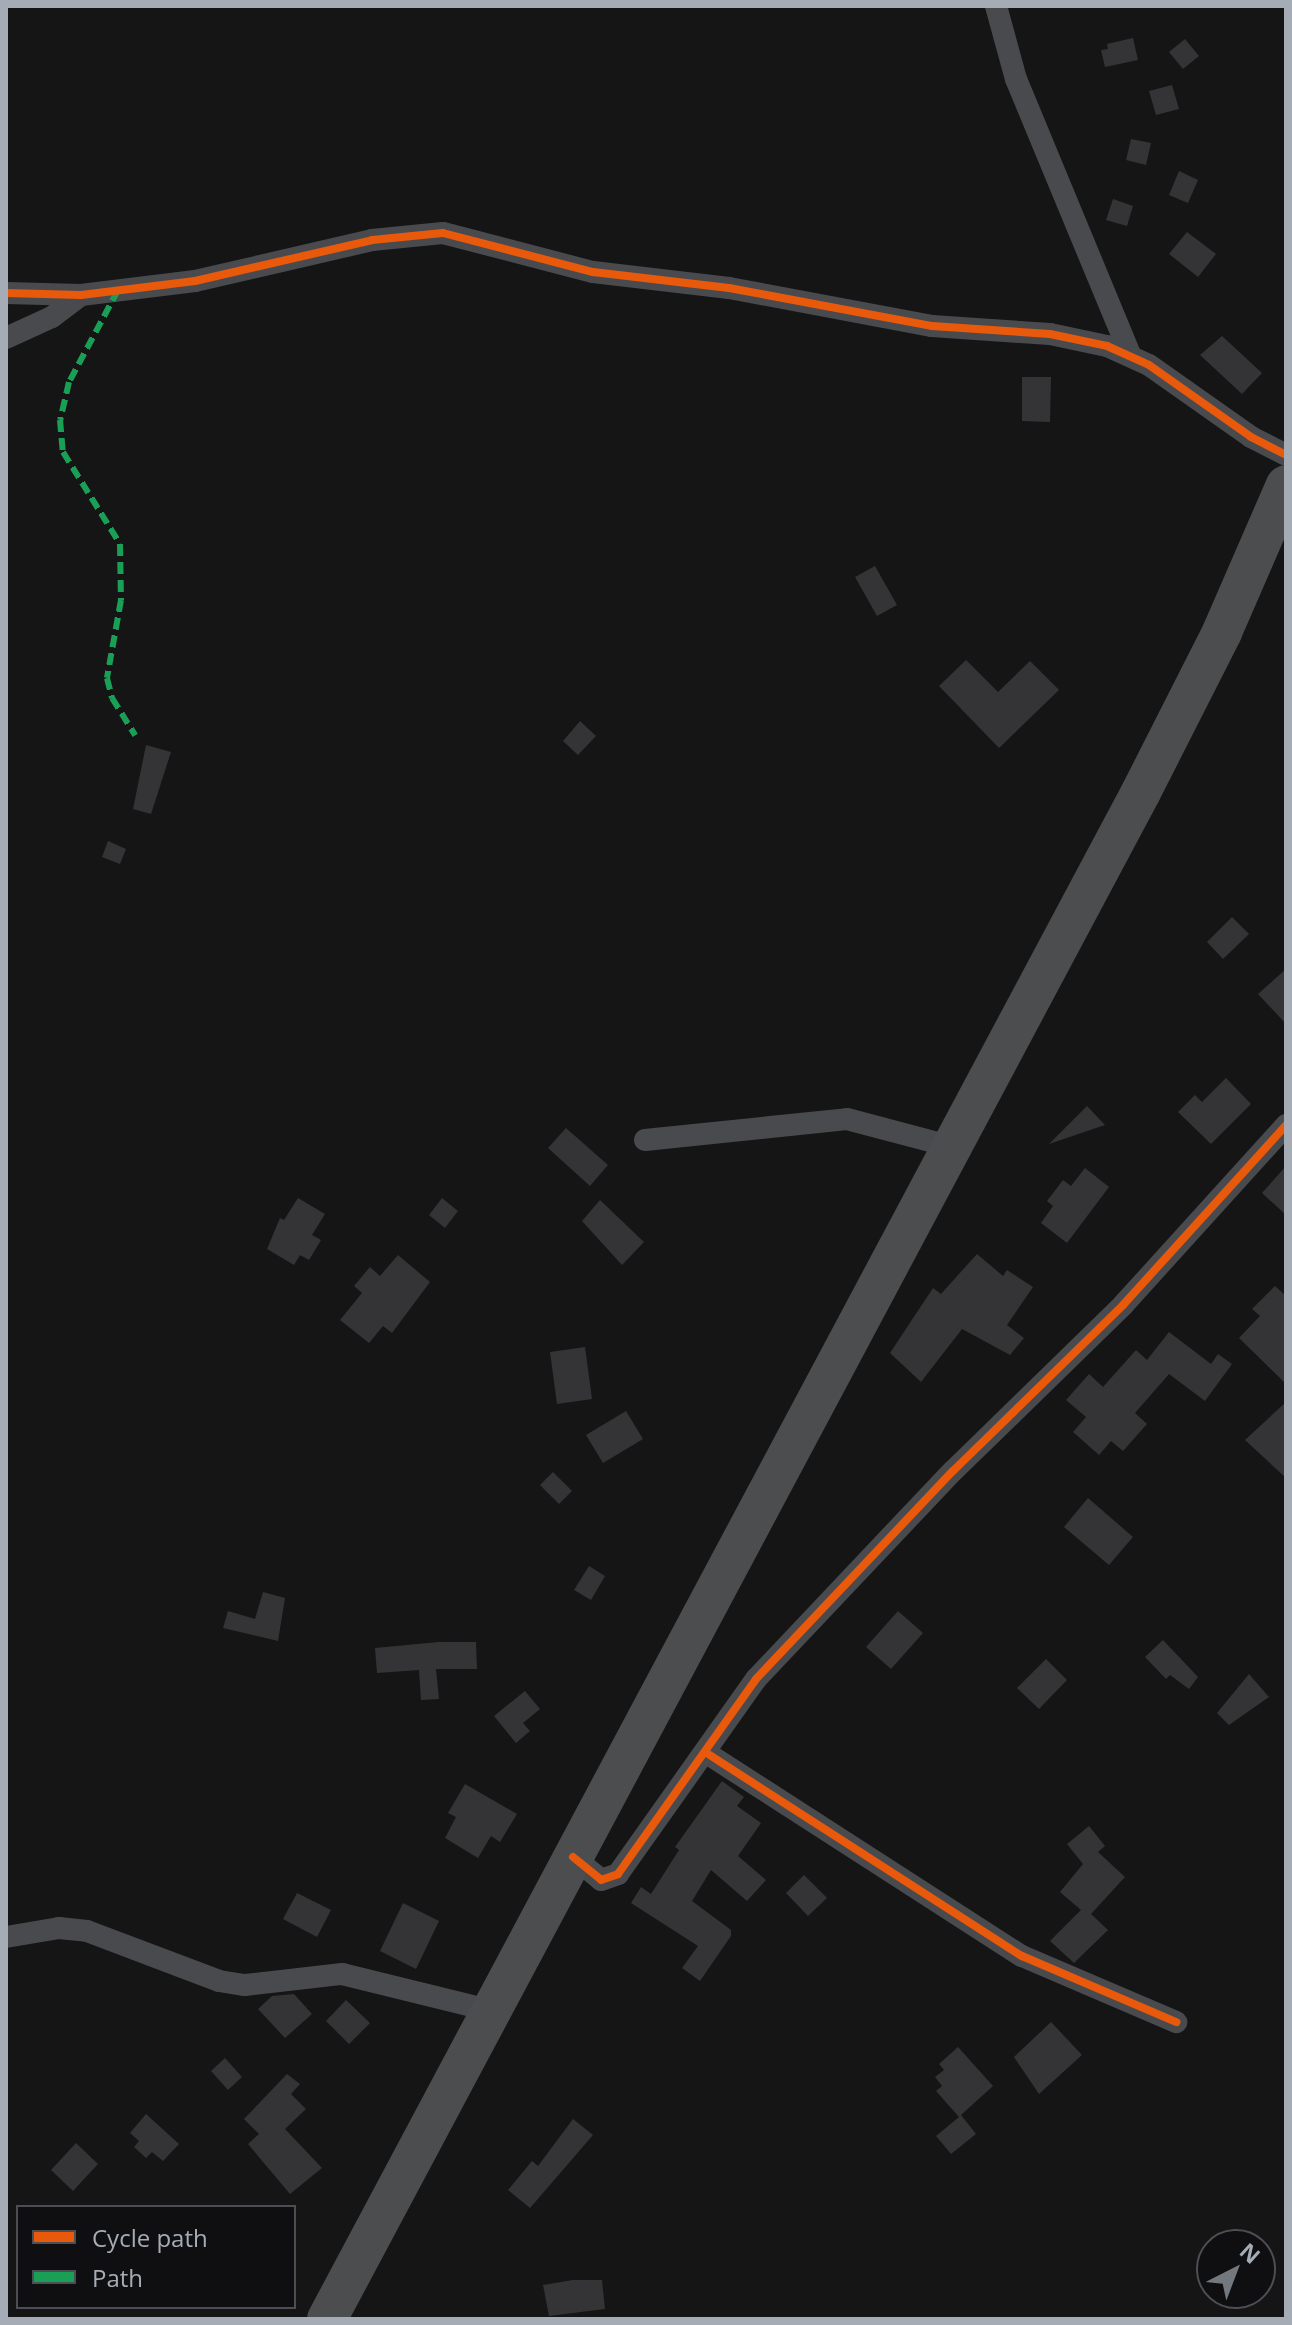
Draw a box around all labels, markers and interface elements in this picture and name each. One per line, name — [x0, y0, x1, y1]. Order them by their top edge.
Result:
legend — [16, 2205, 296, 2309]
text: Cycle path — [92, 2221, 208, 2254]
north arrow — [1196, 2229, 1276, 2309]
text: N — [1234, 2236, 1267, 2270]
text: Path — [92, 2261, 143, 2294]

